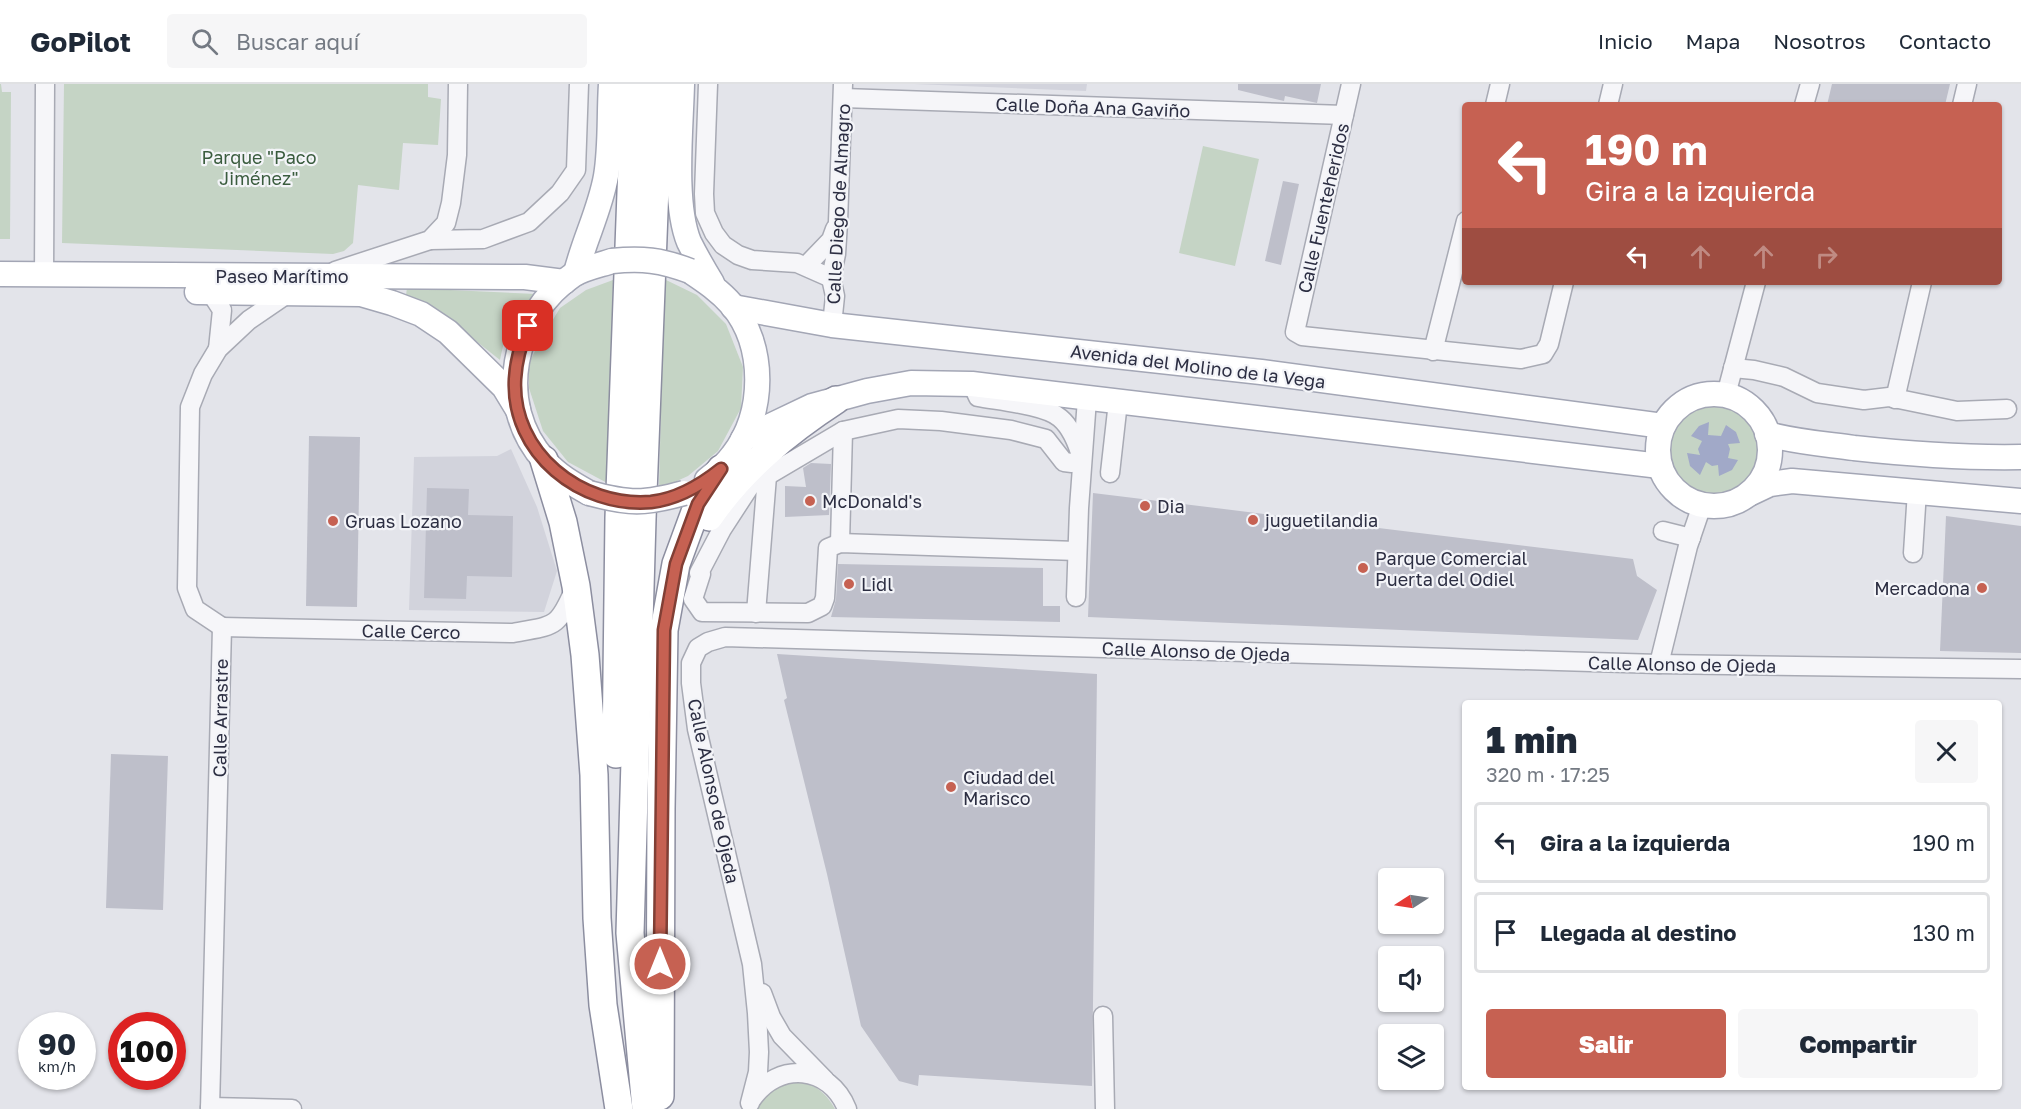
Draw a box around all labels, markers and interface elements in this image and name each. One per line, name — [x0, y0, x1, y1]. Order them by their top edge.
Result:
search box — [167, 14, 587, 68]
text: GoPilot — [30, 25, 131, 58]
icon: search — [188, 25, 221, 58]
text: Buscar aquí — [236, 28, 359, 55]
text: Inicio — [1598, 28, 1653, 54]
text: Mapa — [1686, 28, 1740, 54]
text: Nosotros — [1773, 28, 1866, 54]
text: Contacto — [1899, 28, 1991, 54]
street label: Calle Doña Ana Gaviño — [995, 93, 1191, 121]
street label: Calle Diego de Almagro — [822, 103, 854, 305]
street label: Calle Fuenteheridos — [1293, 121, 1353, 295]
text: 190 m — [1585, 124, 1708, 174]
icon: left — [1486, 126, 1564, 204]
park label: Parque "Paco Jiménez" — [202, 146, 316, 189]
text: Gira a la izquierda — [1585, 175, 1815, 207]
icon: left — [1621, 240, 1654, 273]
icon: ahead — [1684, 240, 1717, 273]
icon: ahead — [1747, 240, 1780, 273]
icon: right — [1810, 240, 1843, 273]
street label: Paseo Marítimo — [215, 265, 349, 287]
pin — [502, 300, 553, 351]
icon: arrive — [511, 309, 544, 342]
street label: Avenida del Molino de la Vega — [1069, 339, 1327, 393]
place label: McDonald's — [822, 490, 922, 512]
marker: McDonald's — [803, 494, 817, 508]
place label: Dia — [1157, 495, 1185, 517]
marker: Dia — [1138, 499, 1152, 513]
place label: juguetilandia — [1264, 509, 1378, 531]
place label: Gruas Lozano — [345, 510, 462, 532]
marker: juguetilandia — [1246, 513, 1260, 527]
marker: Gruas Lozano — [326, 514, 340, 528]
place label: Parque Comercial Puerta del Odiel — [1375, 547, 1528, 590]
marker: Parque Comercial Puerta del Odiel — [1356, 561, 1370, 575]
place label: Lidl — [861, 573, 893, 595]
marker: Lidl — [842, 577, 856, 591]
place label: Mercadona — [1874, 577, 1970, 599]
marker: Mercadona — [1975, 581, 1989, 595]
street label: Calle Cerco — [361, 619, 461, 643]
street label: Calle Alonso de Ojeda — [1101, 637, 1291, 665]
street label: Calle Alonso de Ojeda — [1588, 651, 1776, 677]
street label: Calle Arrastre — [208, 658, 232, 778]
street label: Calle Alonso de Ojeda — [684, 697, 744, 885]
text: 1 min — [1486, 718, 1577, 761]
button: close — [1915, 720, 1978, 783]
text: 320 m · 17:25 — [1486, 762, 1610, 786]
place label: Ciudad del Marisco — [963, 766, 1055, 809]
marker: Ciudad del Marisco — [944, 780, 958, 794]
icon: left — [1489, 826, 1522, 859]
text: Gira a la izquierda — [1540, 829, 1730, 856]
text: 190 m — [1912, 829, 1975, 856]
north arrow — [1378, 868, 1444, 934]
map controls — [1378, 868, 1444, 1090]
icon: arrive — [1489, 916, 1522, 949]
text: Llegada al destino — [1540, 919, 1737, 946]
text: 130 m — [1913, 919, 1975, 946]
position arrow — [628, 932, 692, 996]
button: sound — [1378, 946, 1444, 1012]
button: Salir — [1486, 1009, 1726, 1078]
button: Compartir — [1738, 1009, 1978, 1078]
speed limit sign: 100 — [108, 1012, 186, 1090]
button: layers — [1378, 1024, 1444, 1090]
text: 90 — [38, 1026, 76, 1062]
text: km/h — [38, 1057, 76, 1075]

